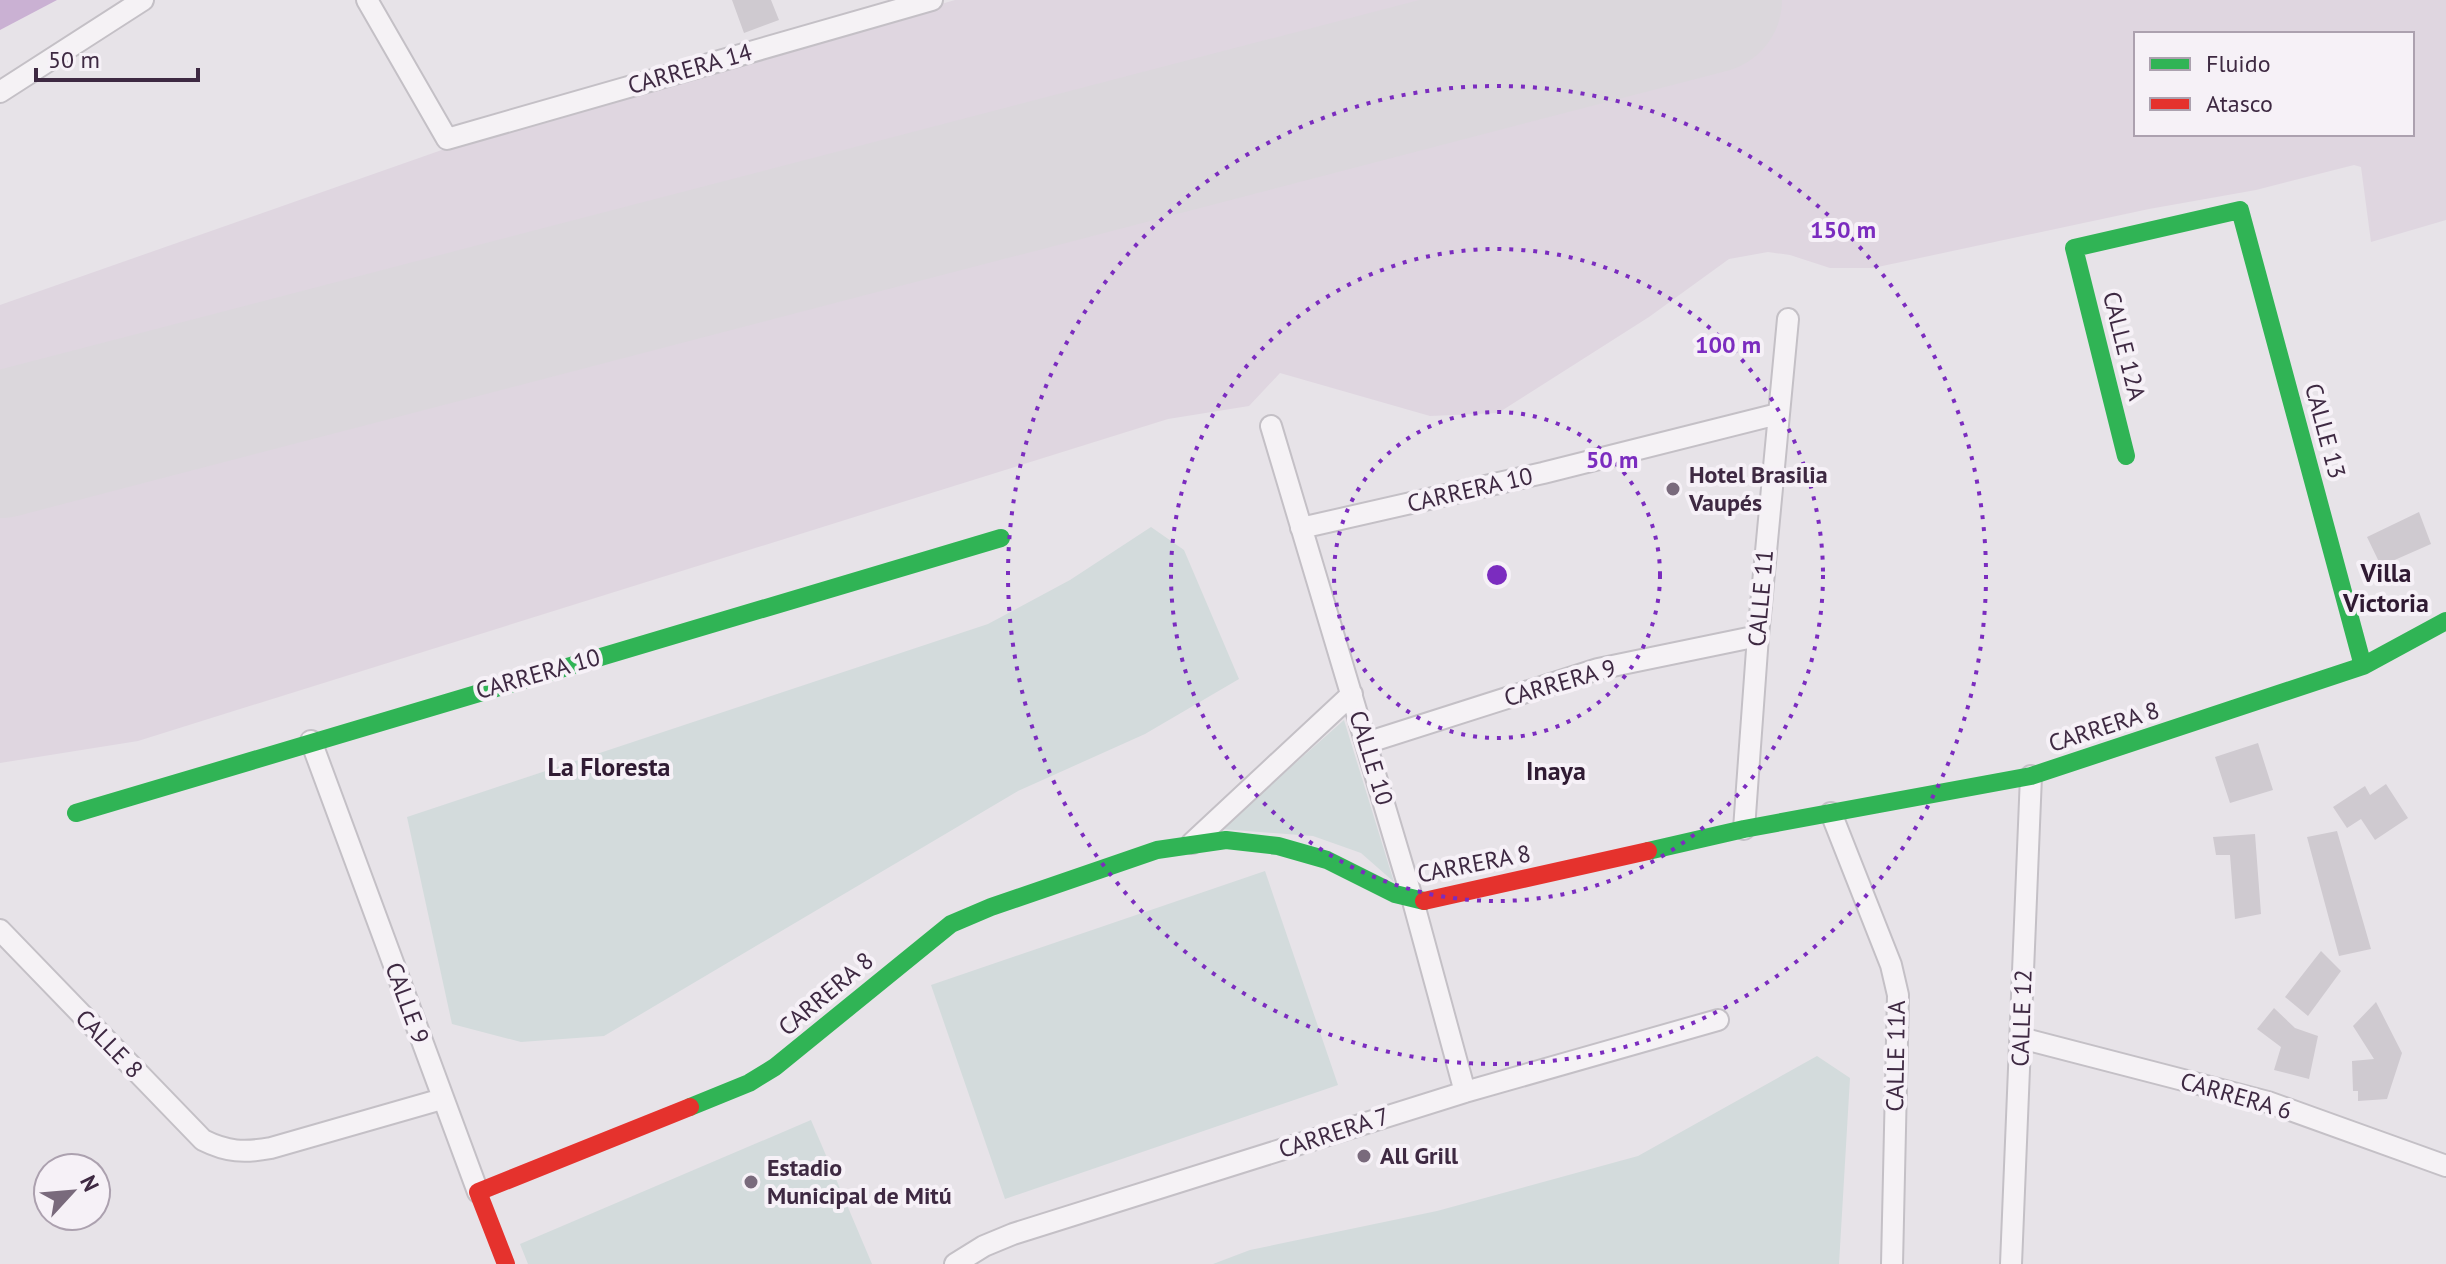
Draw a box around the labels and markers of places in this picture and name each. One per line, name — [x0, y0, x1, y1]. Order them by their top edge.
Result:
place label: Hotel Brasilia Vaupés — [1688, 459, 1828, 518]
marker: Hotel Brasilia Vaupés — [1664, 480, 1682, 498]
centre of rings — [1483, 561, 1511, 589]
place label: All Grill — [1380, 1140, 1459, 1171]
marker: All Grill — [1355, 1147, 1373, 1165]
place label: Estadio Municipal de Mitú — [767, 1152, 952, 1211]
marker: Estadio Municipal de Mitú — [742, 1173, 760, 1191]

